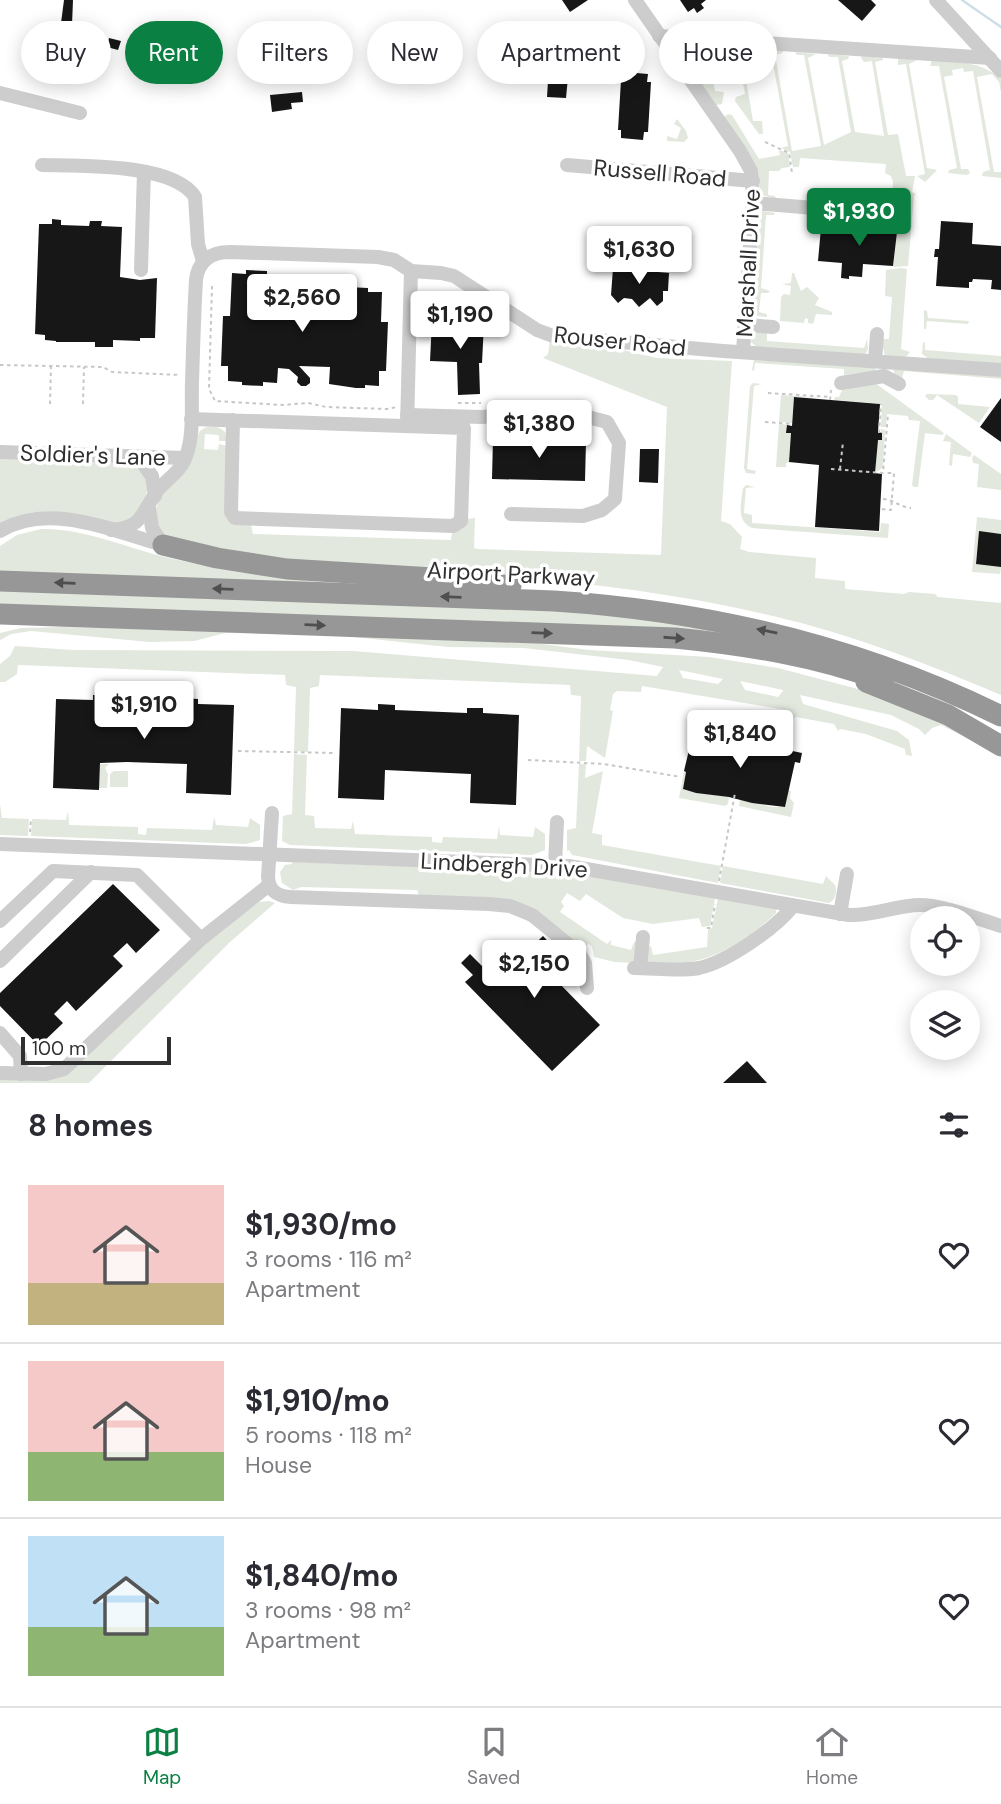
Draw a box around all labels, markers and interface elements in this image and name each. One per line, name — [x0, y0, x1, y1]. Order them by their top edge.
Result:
chip: Buy — [21, 21, 111, 84]
chip: Rent — [125, 21, 223, 84]
chip: Filters — [237, 21, 353, 84]
chip: New — [367, 21, 463, 84]
chip: Apartment — [477, 21, 645, 84]
chip: House — [659, 21, 777, 84]
street label: Russell Road — [592, 152, 728, 194]
street label: Marshall Drive — [729, 188, 767, 338]
pin: $1,930 — [802, 188, 916, 248]
text: $1,930 — [823, 196, 895, 226]
pin: $1,630 — [582, 226, 696, 286]
text: $1,630 — [603, 234, 675, 264]
pin: $2,560 — [245, 274, 359, 334]
text: $2,560 — [263, 282, 341, 312]
pin: $1,190 — [403, 292, 517, 351]
text: $1,190 — [426, 299, 494, 329]
street label: Rouser Road — [553, 319, 687, 363]
pin: $1,380 — [482, 400, 596, 460]
text: $1,380 — [503, 408, 575, 438]
street label: Soldier's Lane — [20, 437, 166, 473]
street label: Airport Parkway — [426, 555, 596, 593]
one-way arrow — [54, 578, 76, 589]
one-way arrow — [212, 583, 234, 595]
one-way arrow — [439, 591, 461, 602]
one-way arrow — [304, 619, 326, 630]
one-way arrow — [756, 625, 778, 636]
one-way arrow — [531, 627, 553, 638]
one-way arrow — [664, 633, 686, 644]
pin: $1,910 — [87, 682, 201, 741]
text: $1,910 — [111, 689, 177, 719]
pin: $1,840 — [683, 710, 797, 770]
text: $1,840 — [703, 718, 777, 748]
street label: Lindbergh Drive — [420, 846, 588, 884]
map controls — [910, 906, 980, 1060]
button: locate — [910, 906, 980, 976]
pin: $2,150 — [477, 940, 591, 1000]
text: $2,150 — [498, 948, 570, 978]
button: layers — [910, 990, 980, 1060]
scale bar — [21, 1034, 172, 1066]
text: 100 m — [32, 1036, 86, 1061]
text: 8 homes — [28, 1106, 153, 1145]
icon: filters — [935, 1106, 973, 1144]
text: $1,930/mo — [245, 1205, 397, 1244]
icon: home — [84, 1213, 168, 1297]
icon: heart — [935, 1236, 973, 1274]
text: 3 rooms · 116 m² — [245, 1244, 412, 1274]
text: Apartment — [245, 1274, 360, 1304]
text: $1,910/mo — [245, 1381, 390, 1420]
icon: home — [84, 1389, 168, 1473]
icon: heart — [935, 1412, 973, 1450]
text: 5 rooms · 118 m² — [245, 1420, 412, 1450]
text: House — [245, 1450, 312, 1480]
text: $1,840/mo — [245, 1556, 399, 1595]
icon: home — [84, 1564, 168, 1648]
icon: heart — [935, 1587, 973, 1625]
text: 3 rooms · 98 m² — [245, 1595, 411, 1625]
text: Apartment — [245, 1625, 360, 1655]
tab: Map — [143, 1723, 181, 1790]
tab: Saved — [467, 1723, 520, 1790]
tab: Home — [806, 1723, 858, 1790]

